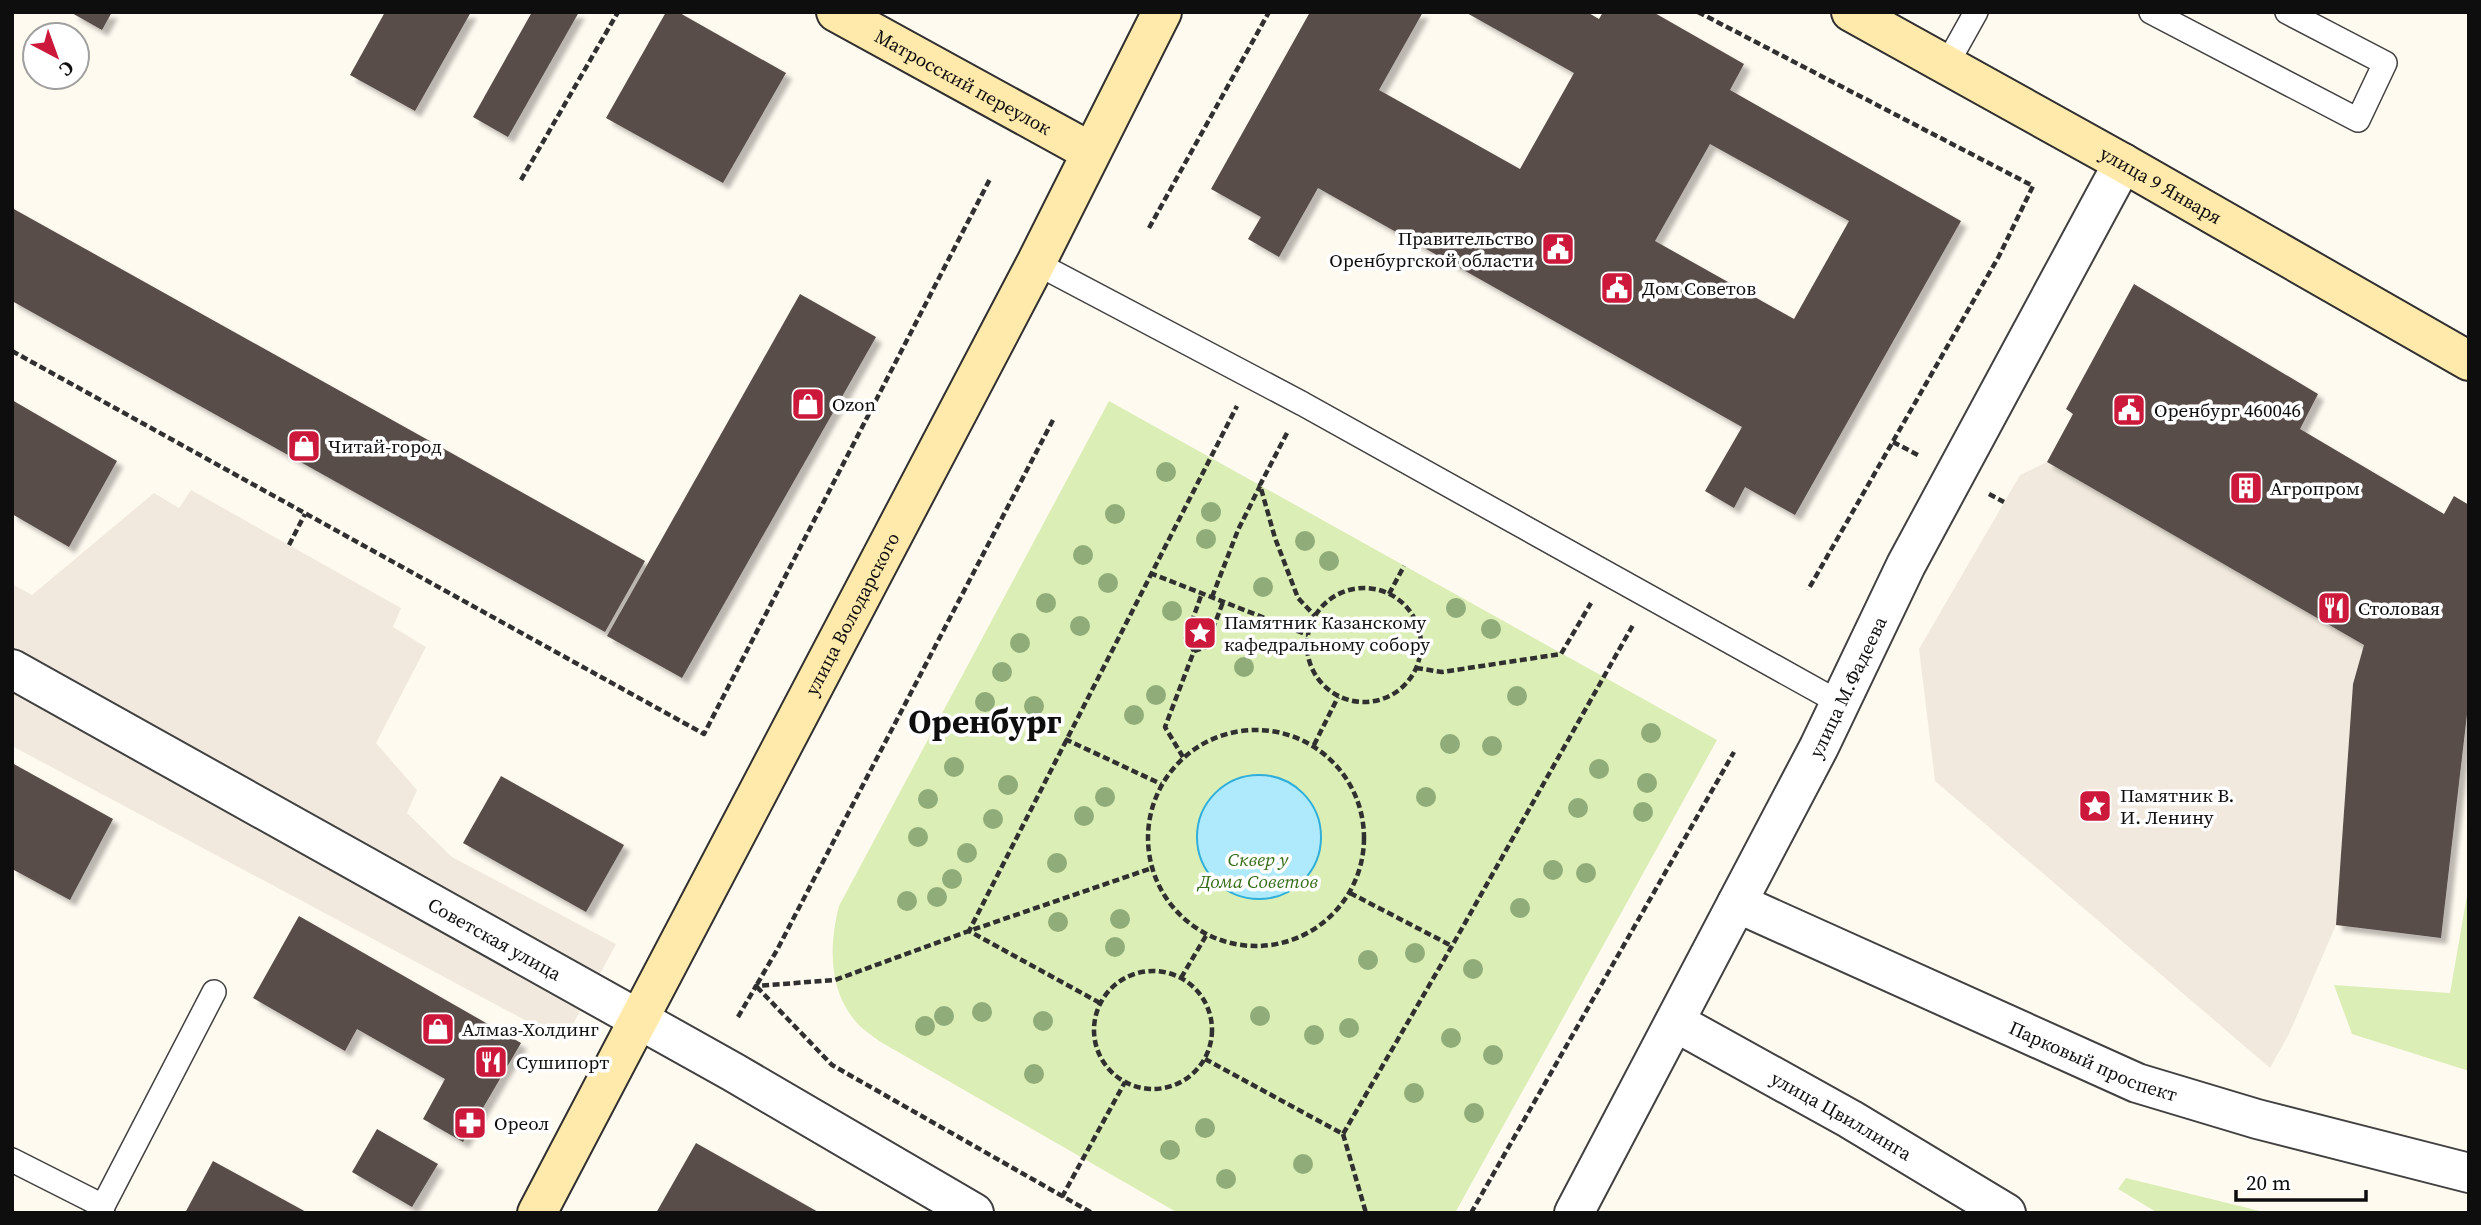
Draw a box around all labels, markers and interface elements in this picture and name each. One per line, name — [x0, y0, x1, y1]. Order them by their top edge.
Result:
north arrow — [21, 21, 91, 91]
street label: Матросский переулок — [870, 23, 1057, 141]
text: С — [54, 55, 80, 83]
street label: улица 9 Января — [2095, 140, 2227, 230]
place label: Правительство Оренбургской области — [1329, 225, 1534, 273]
public building icon: Правительство Оренбургской области — [1539, 230, 1577, 268]
public building icon: Дом Советов — [1598, 269, 1636, 307]
place label: Дом Советов — [1642, 275, 1756, 301]
shop icon: Ozon — [789, 385, 827, 423]
place label: Ozon — [832, 391, 876, 417]
public building icon: Оренбург 460046 — [2110, 391, 2148, 429]
place label: Оренбург 460046 — [2154, 397, 2301, 423]
shop icon: Читай-город — [285, 427, 323, 465]
place label: Читай-город — [328, 433, 442, 459]
building icon: Агропром — [2227, 469, 2265, 507]
place label: Агропром — [2270, 475, 2360, 501]
street label: улица Володарского — [798, 528, 905, 700]
restaurant icon: Столовая — [2315, 589, 2353, 627]
place label: Столовая — [2358, 595, 2440, 621]
place label: Памятник Казанскому кафедральному собору — [1224, 609, 1430, 657]
street label: улица М.Фадеева — [1803, 612, 1893, 762]
place icon: Памятник Казанскому кафедральному собору — [1181, 614, 1219, 652]
district label: Оренбург — [908, 699, 1062, 744]
place label: Памятник В. И. Ленину — [2120, 782, 2234, 830]
place icon: Памятник В. И. Ленину — [2076, 787, 2114, 825]
park label: Сквер у Дома Советов — [1196, 846, 1318, 894]
street label: Советская улица — [423, 891, 566, 987]
shop icon: Алмаз-Холдинг — [419, 1010, 457, 1048]
street label: Парковый проспект — [2005, 1014, 2181, 1107]
place label: Алмаз-Холдинг — [462, 1016, 599, 1042]
restaurant icon: Сушипорт — [472, 1043, 510, 1081]
place label: Сушипорт — [516, 1049, 609, 1075]
street label: улица Цвиллинга — [1766, 1065, 1917, 1167]
pharmacy icon: Ореол — [451, 1104, 489, 1142]
place label: Ореол — [494, 1110, 549, 1136]
scale bar — [2236, 1158, 2366, 1202]
text: 20 m — [2246, 1168, 2291, 1197]

